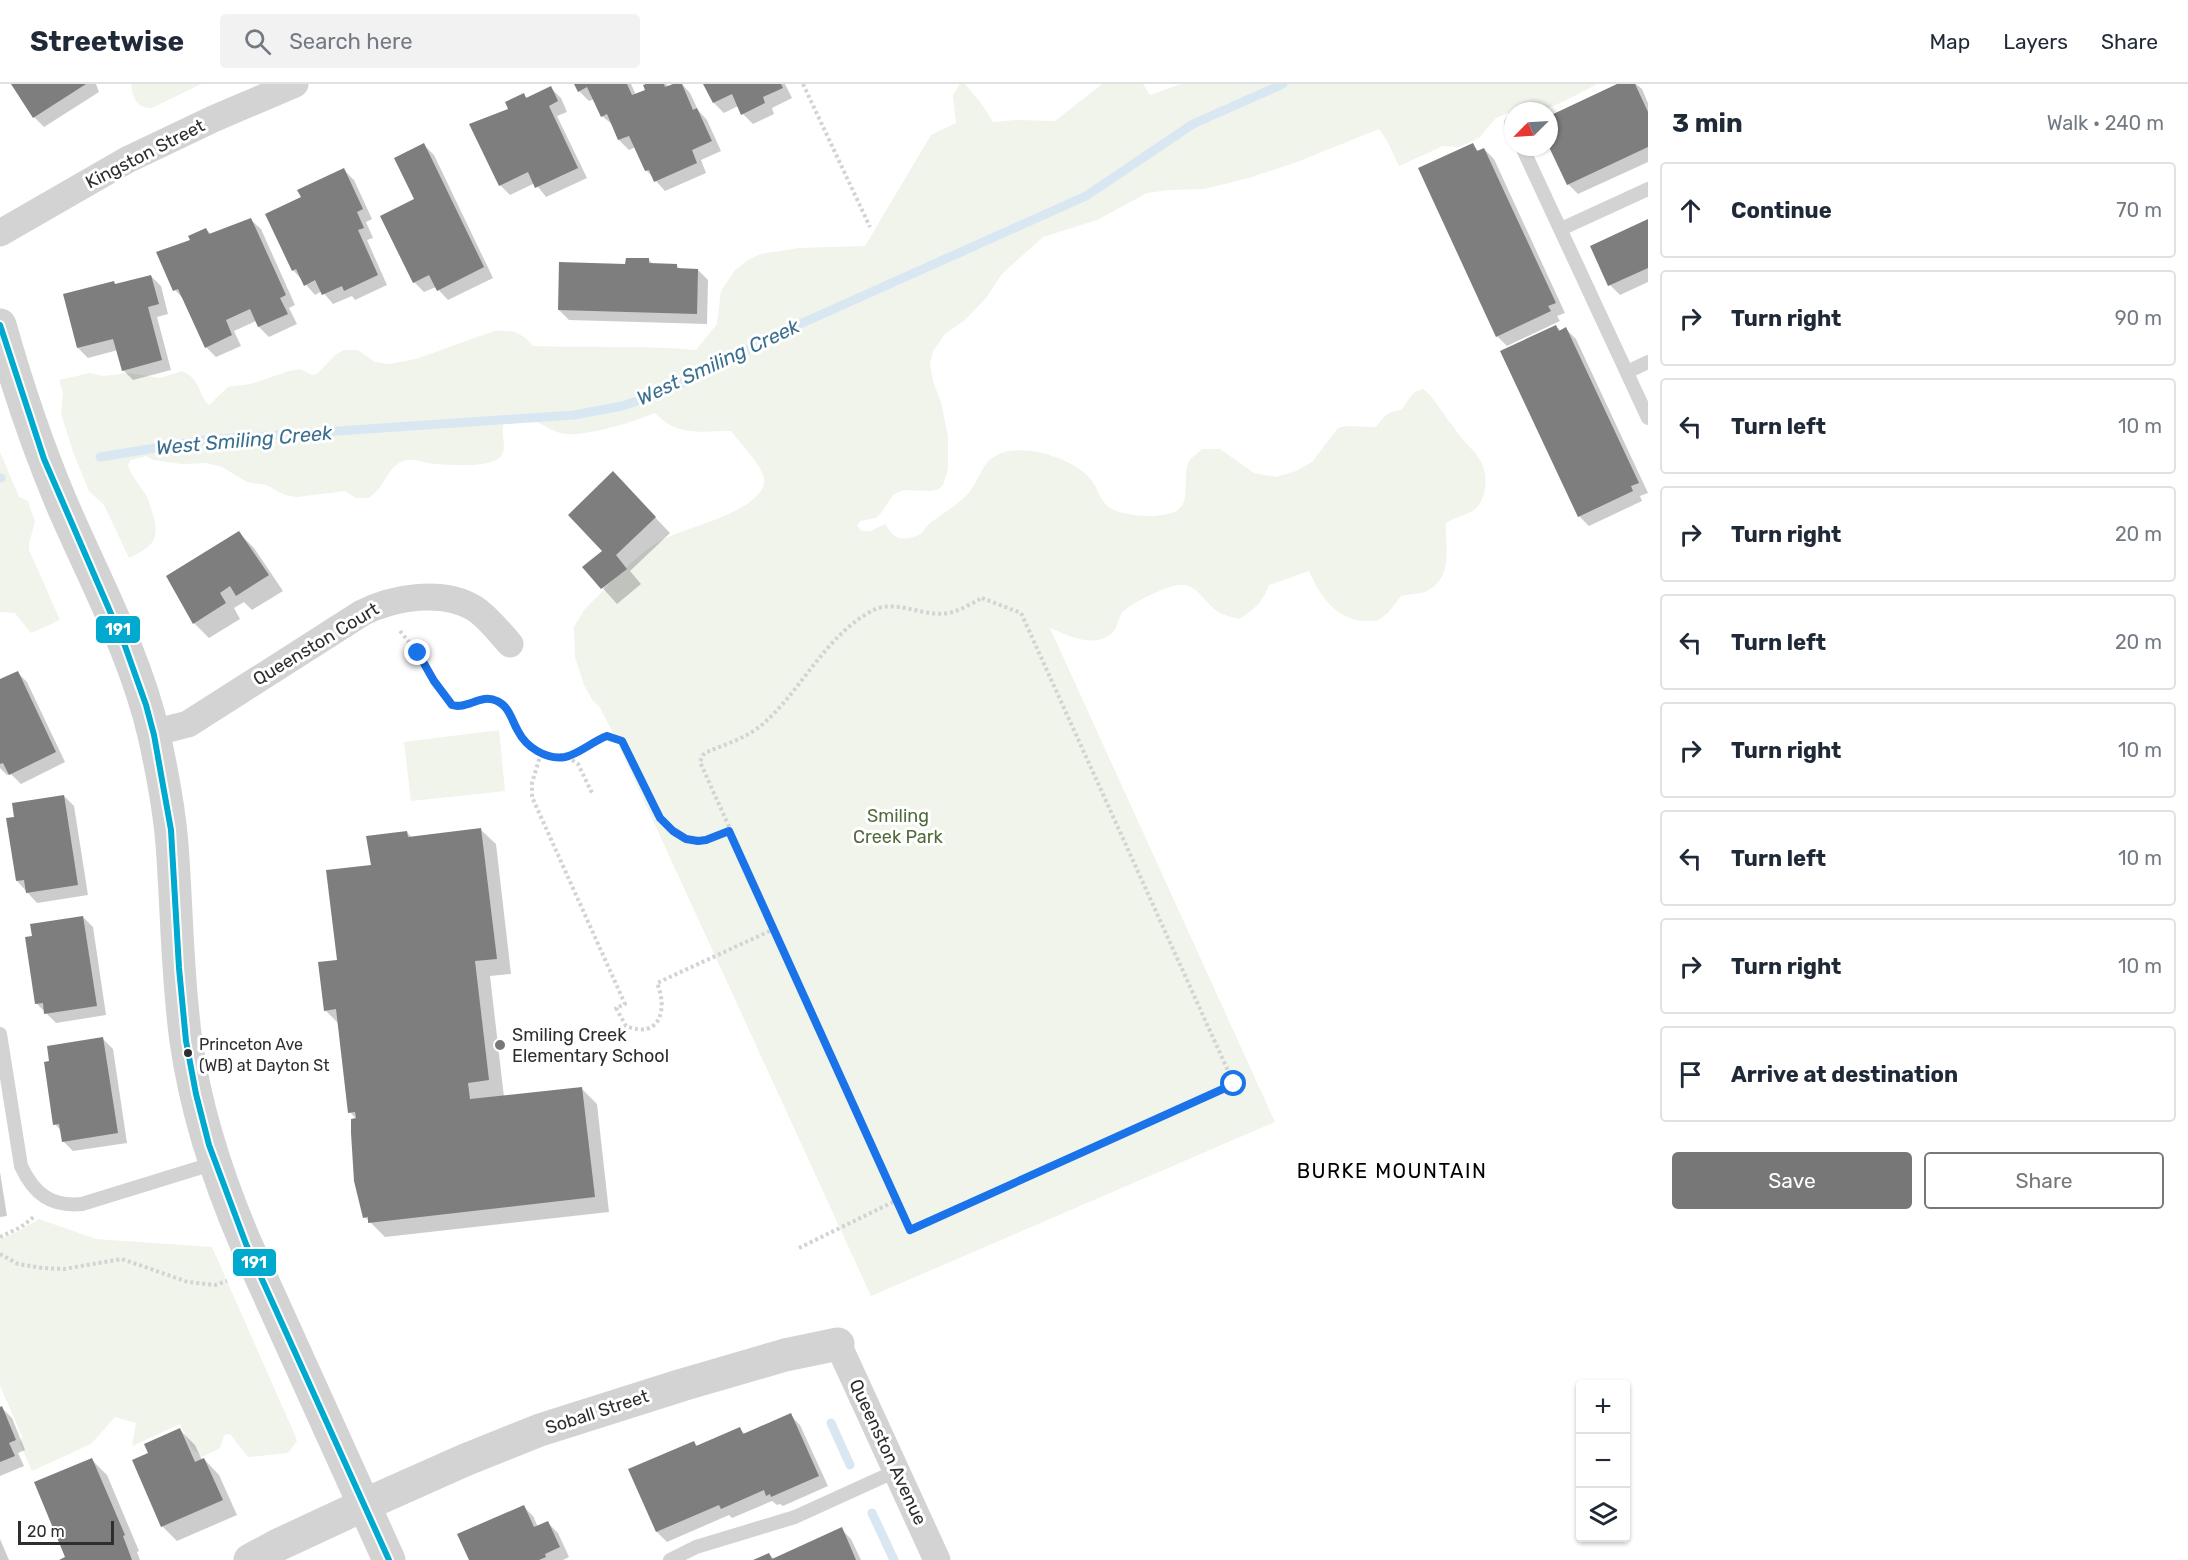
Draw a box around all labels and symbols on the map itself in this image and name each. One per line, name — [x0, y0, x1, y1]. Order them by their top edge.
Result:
north arrow — [1504, 102, 1558, 156]
street label: Kingston Street — [82, 115, 208, 193]
water label: West Smiling Creek — [633, 313, 804, 410]
water label: West Smiling Creek — [155, 420, 334, 460]
street label: Queenston Court — [249, 598, 383, 690]
line badge: 191 — [95, 615, 141, 644]
text: 191 — [105, 620, 131, 639]
route end — [404, 639, 430, 665]
park label: Smiling Creek Park — [853, 805, 944, 848]
place label: Smiling Creek Elementary School — [512, 1024, 669, 1067]
place label: Princeton Ave (WB) at Dayton St — [199, 1035, 330, 1075]
marker: Smiling Creek Elementary School — [493, 1038, 507, 1052]
marker: Princeton Ave (WB) at Dayton St — [182, 1047, 194, 1059]
route start — [1220, 1070, 1246, 1096]
district label: BURKE MOUNTAIN — [1297, 1159, 1487, 1183]
line badge: 191 — [232, 1248, 277, 1277]
text: 191 — [241, 1253, 267, 1272]
street label: Queenston Avenue — [845, 1376, 931, 1528]
street label: Soball Street — [543, 1385, 651, 1439]
scale bar — [18, 1518, 114, 1546]

